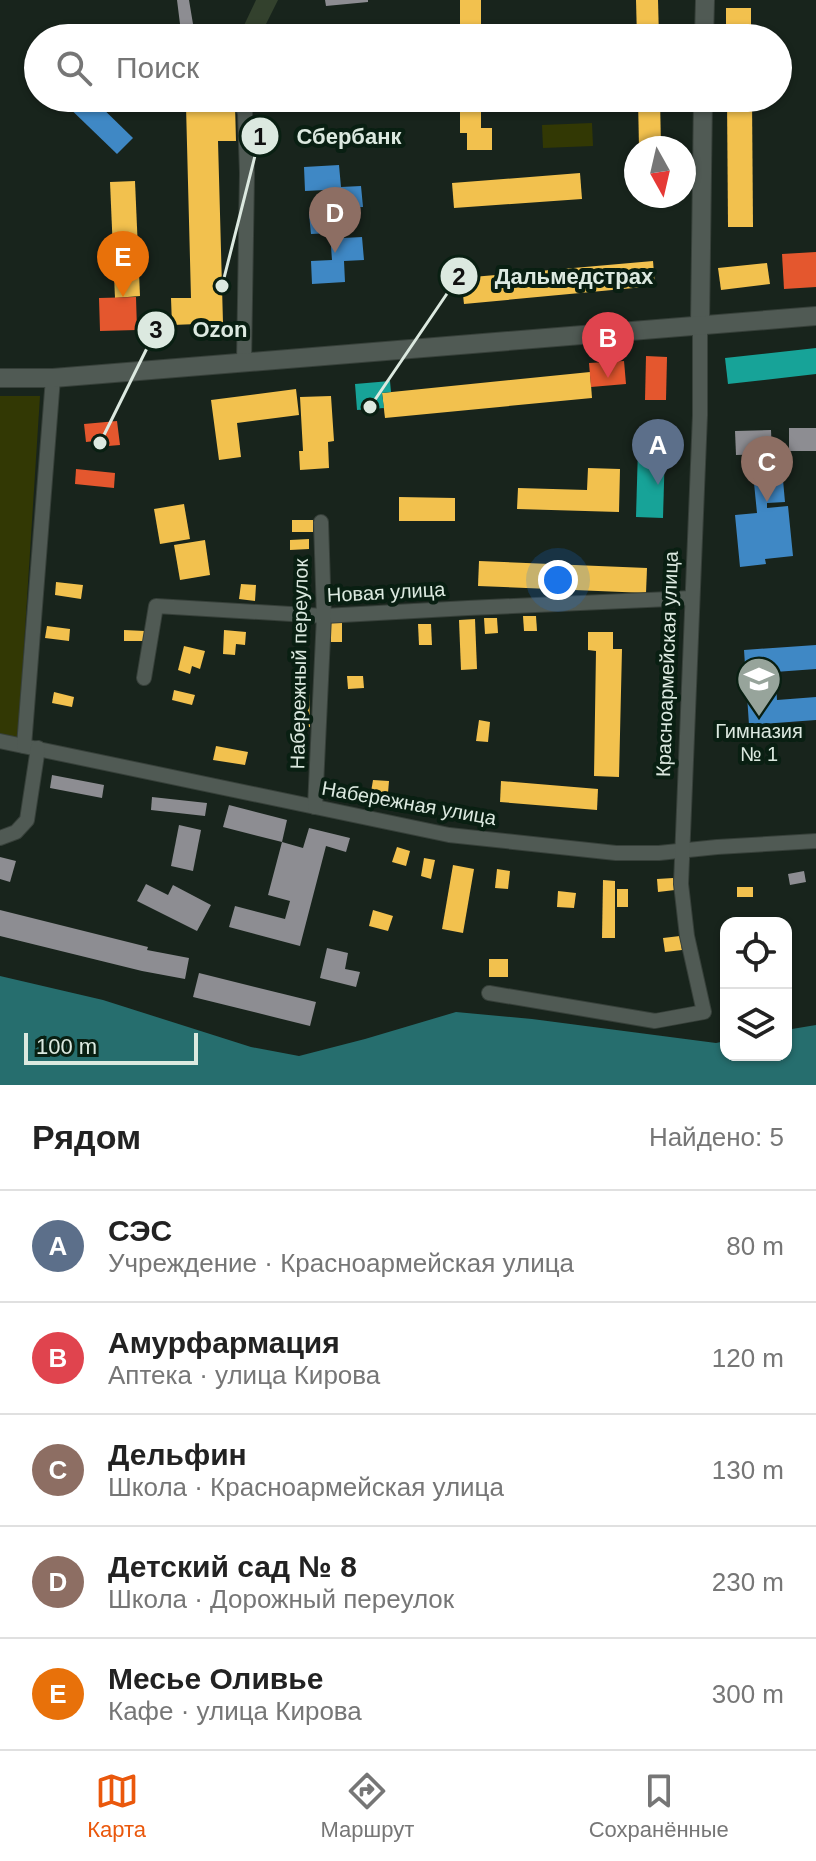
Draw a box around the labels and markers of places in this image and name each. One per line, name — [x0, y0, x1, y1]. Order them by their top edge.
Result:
callout: Сбербанк — [240, 113, 417, 159]
pin: D — [309, 187, 361, 253]
pin: E — [97, 231, 149, 297]
callout: Дальмедстрах — [439, 253, 670, 299]
callout: Ozon — [136, 307, 263, 353]
pin: B — [582, 312, 634, 378]
pin: A — [632, 419, 684, 485]
pin: C — [741, 436, 793, 502]
school or university icon: Гимназия № 1 — [735, 655, 783, 718]
place label: Гимназия № 1 — [715, 720, 803, 765]

